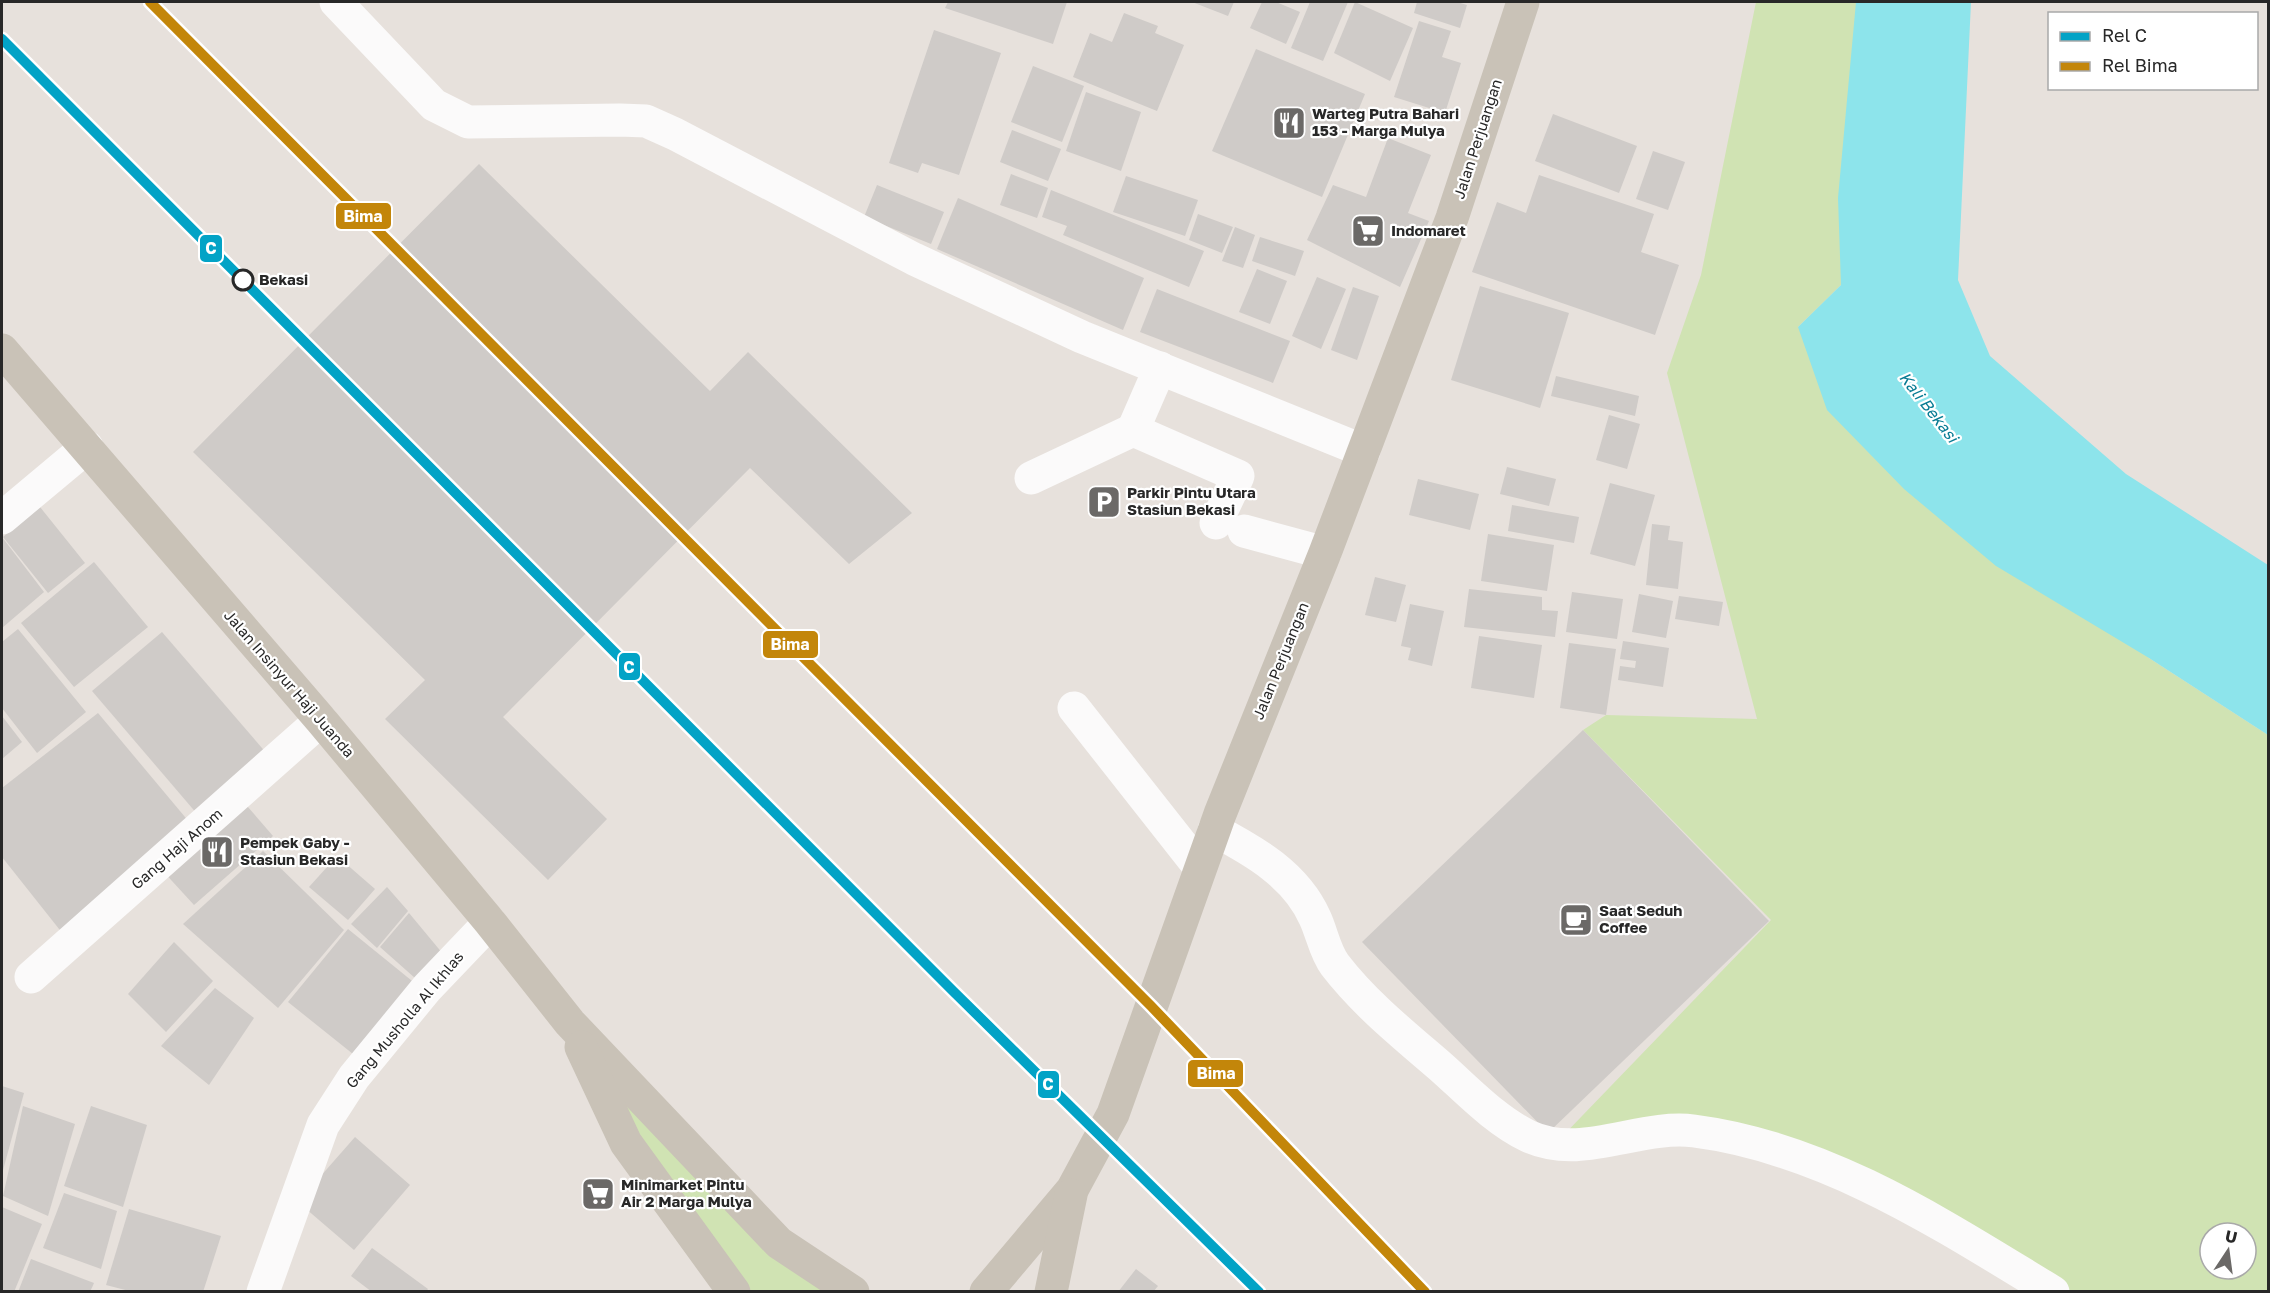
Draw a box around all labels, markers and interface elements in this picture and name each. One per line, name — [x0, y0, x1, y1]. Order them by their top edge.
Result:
legend — [2048, 12, 2258, 90]
text: Rel C — [2102, 24, 2147, 46]
text: Rel Bima — [2102, 54, 2178, 76]
street label: Jalan Perjuangan — [1449, 76, 1505, 201]
place label: Warteg Putra Bahari 153 - Marga Mulya — [1312, 104, 1459, 139]
restaurant icon: Warteg Putra Bahari 153 - Marga Mulya — [1271, 105, 1307, 141]
line badge: Bima — [335, 202, 392, 230]
text: Bima — [344, 206, 382, 226]
supermarket icon: Indomaret — [1350, 213, 1386, 249]
place label: Indomaret — [1391, 221, 1466, 239]
line badge: C — [199, 234, 223, 263]
text: C — [205, 238, 217, 258]
marker: Bekasi — [232, 269, 254, 291]
place label: Bekasi — [259, 270, 308, 288]
water label: Kali Bekasi — [1895, 368, 1964, 448]
place label: Parkir Pintu Utara Stasiun Bekasi — [1127, 483, 1256, 518]
parking icon: Parkir Pintu Utara Stasiun Bekasi — [1086, 484, 1122, 520]
street label: Jalan Perjuangan — [1248, 599, 1312, 722]
street label: Jalan Insinyur Haji Juanda — [221, 606, 359, 761]
line badge: Bima — [762, 630, 819, 659]
text: Bima — [771, 634, 809, 654]
line badge: C — [618, 652, 641, 681]
text: C — [623, 657, 635, 677]
street label: Gang Haji Anom — [127, 804, 225, 893]
place label: Pempek Gaby - Stasiun Bekasi — [240, 833, 350, 868]
restaurant icon: Pempek Gaby - Stasiun Bekasi — [199, 834, 235, 870]
place label: Saat Seduh Coffee — [1599, 901, 1682, 936]
cafe icon: Saat Seduh Coffee — [1558, 902, 1594, 938]
street label: Gang Musholla Al Ikhlas — [342, 947, 467, 1091]
line badge: Bima — [1187, 1059, 1244, 1088]
text: Bima — [1197, 1063, 1235, 1083]
line badge: C — [1037, 1070, 1060, 1099]
text: C — [1042, 1074, 1054, 1094]
place label: Minimarket Pintu Air 2 Marga Mulya — [621, 1175, 752, 1210]
supermarket icon: Minimarket Pintu Air 2 Marga Mulya — [580, 1176, 616, 1212]
north arrow — [2198, 1221, 2258, 1281]
text: U — [2223, 1225, 2239, 1247]

